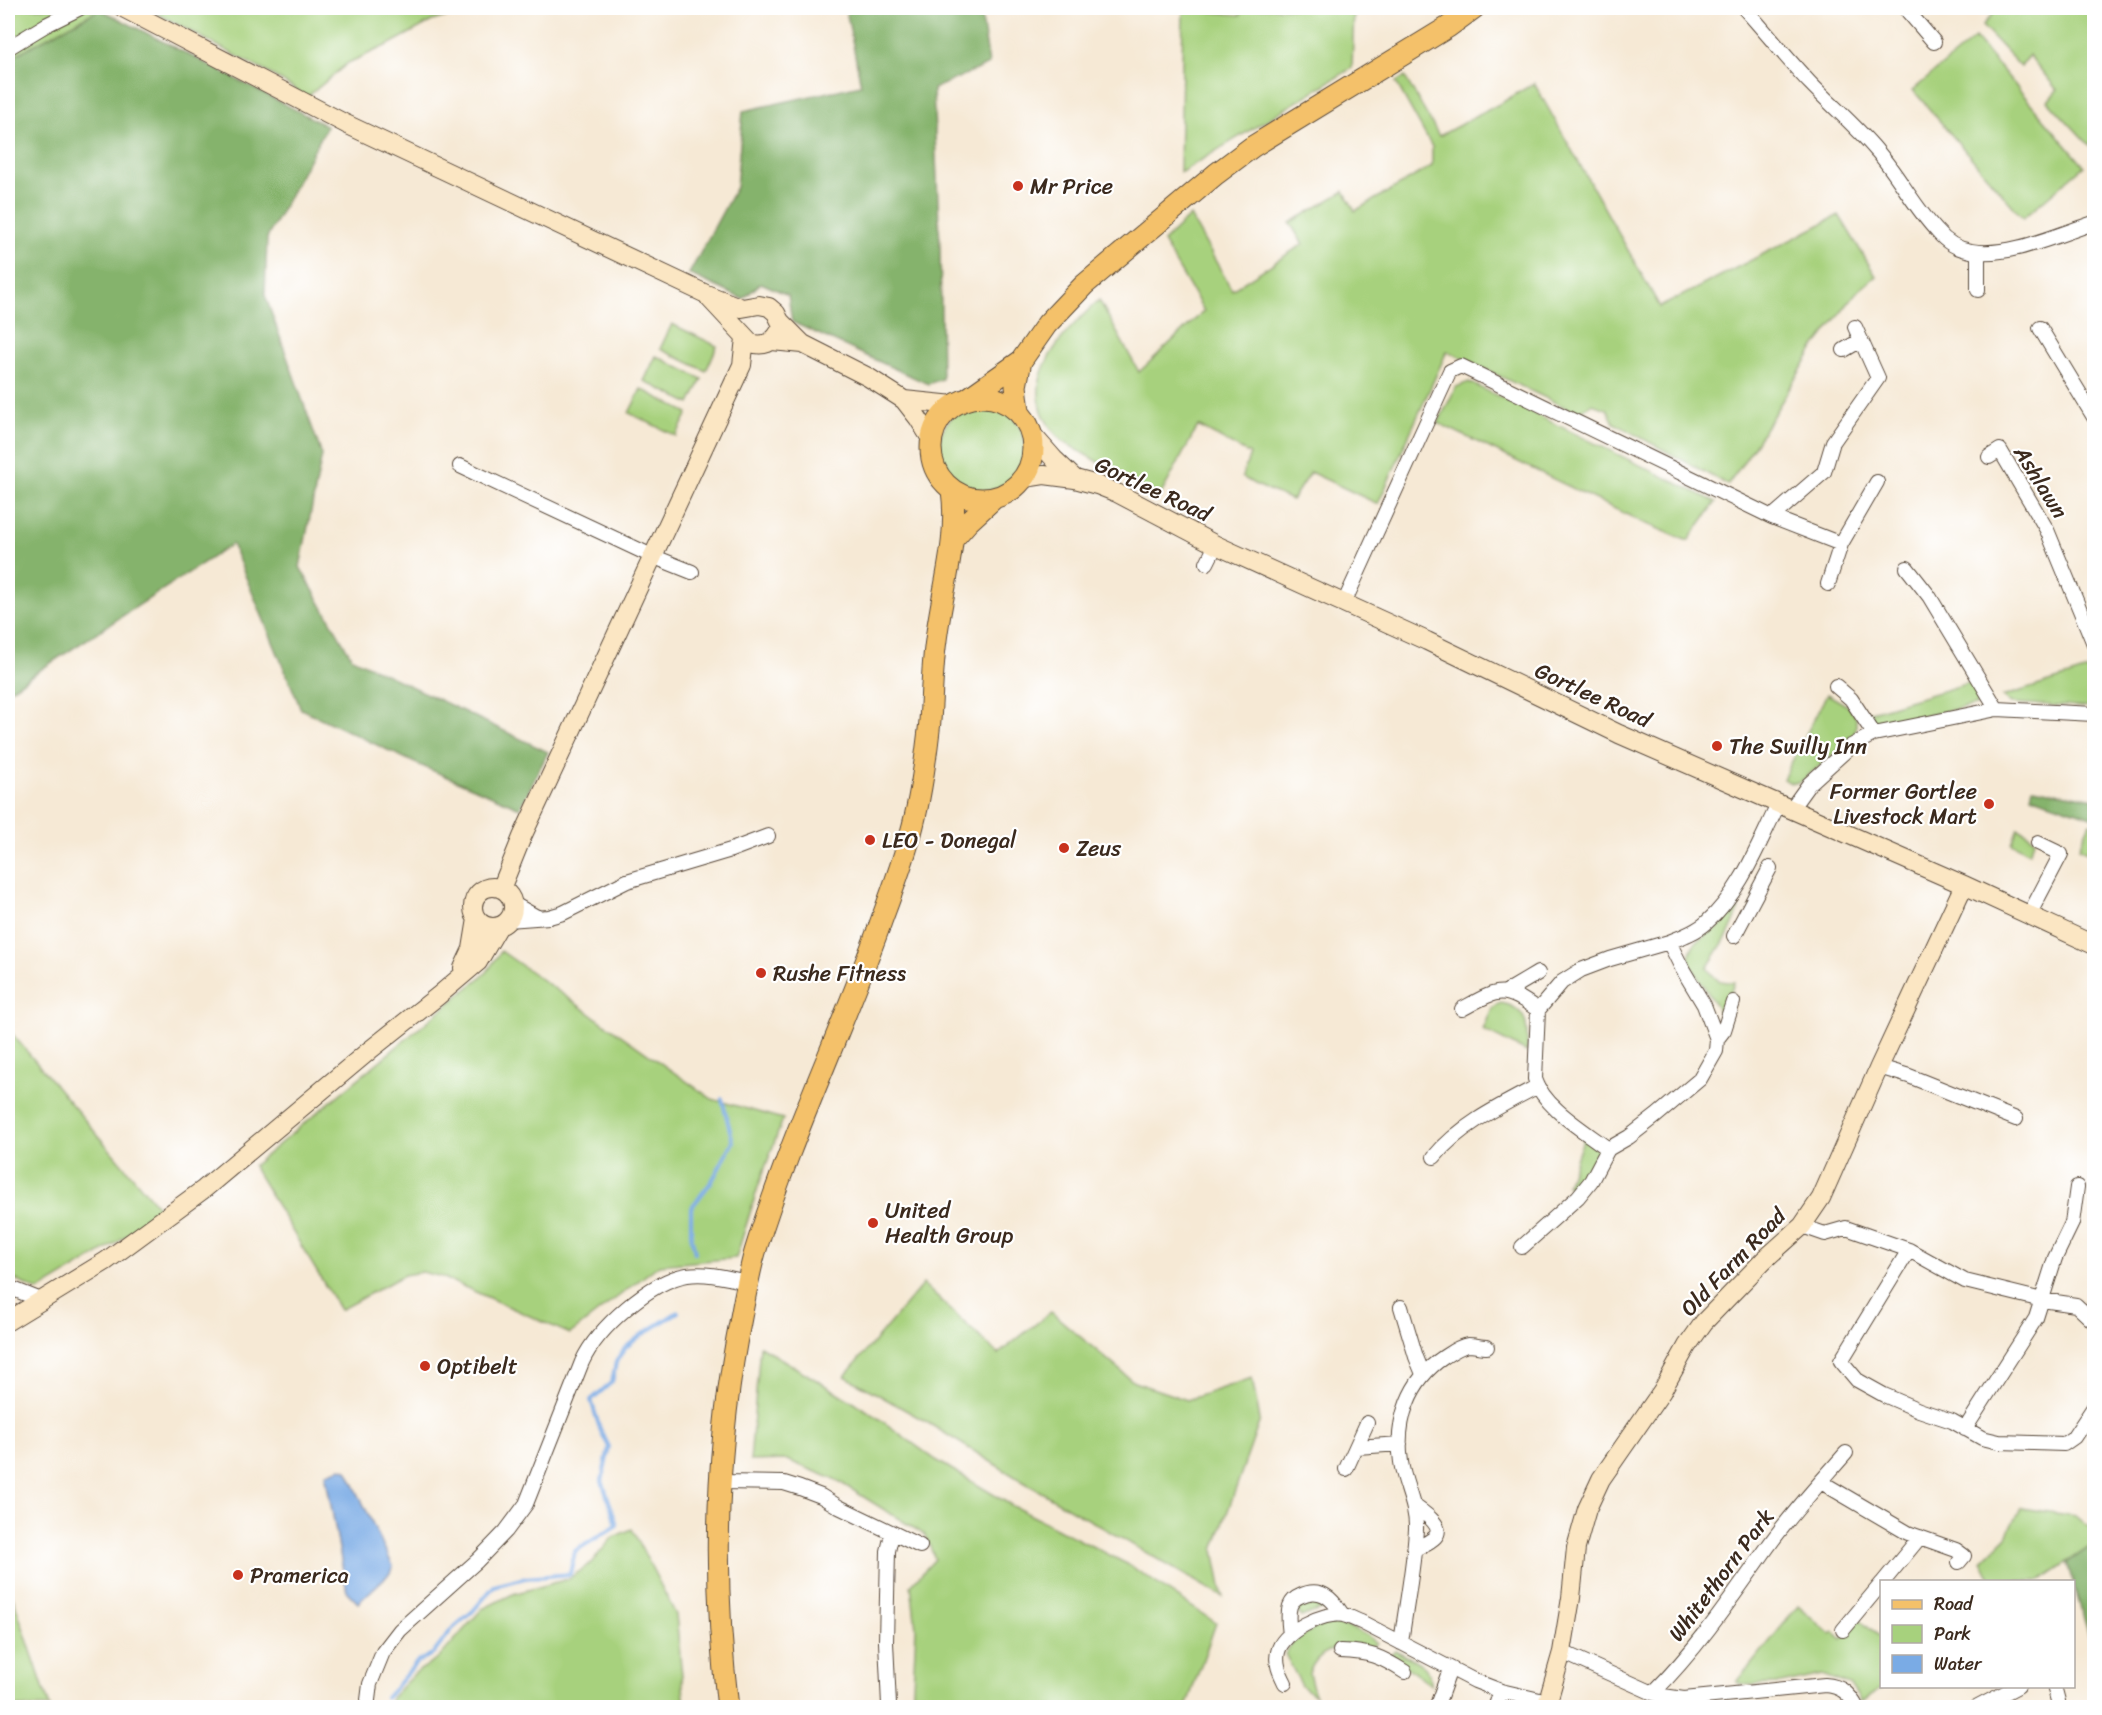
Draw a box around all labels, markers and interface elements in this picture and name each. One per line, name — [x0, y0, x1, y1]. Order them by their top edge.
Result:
place label: Mr Price — [1030, 167, 1113, 206]
marker: Mr Price — [1011, 179, 1025, 193]
street label: Ashlawn — [2003, 437, 2079, 527]
street label: Gortlee Road — [1088, 445, 1219, 534]
street label: Gortlee Road — [1528, 651, 1659, 740]
place label: The Swilly Inn — [1729, 727, 1867, 766]
marker: The Swilly Inn — [1710, 739, 1724, 753]
place label: Former Gortlee Livestock Mart — [1830, 772, 1977, 836]
marker: Former Gortlee Livestock Mart — [1982, 797, 1996, 811]
place label: LEO - Donegal — [882, 821, 1017, 860]
place label: Zeus — [1076, 829, 1122, 868]
marker: LEO - Donegal — [863, 833, 877, 847]
marker: Zeus — [1057, 841, 1071, 855]
place label: Rushe Fitness — [773, 954, 906, 993]
marker: Rushe Fitness — [754, 966, 768, 980]
place label: United Health Group — [885, 1191, 1014, 1255]
street label: Old Farm Road — [1670, 1197, 1797, 1326]
marker: United Health Group — [866, 1216, 880, 1230]
place label: Optibelt — [437, 1347, 518, 1386]
marker: Optibelt — [418, 1359, 432, 1373]
street label: Whitethorn Park — [1658, 1500, 1784, 1650]
place label: Pramerica — [250, 1556, 349, 1595]
marker: Pramerica — [231, 1568, 245, 1582]
legend — [1880, 1580, 2075, 1688]
text: Road — [1934, 1588, 1974, 1620]
text: Park — [1934, 1618, 1971, 1650]
text: Water — [1934, 1648, 1983, 1680]

